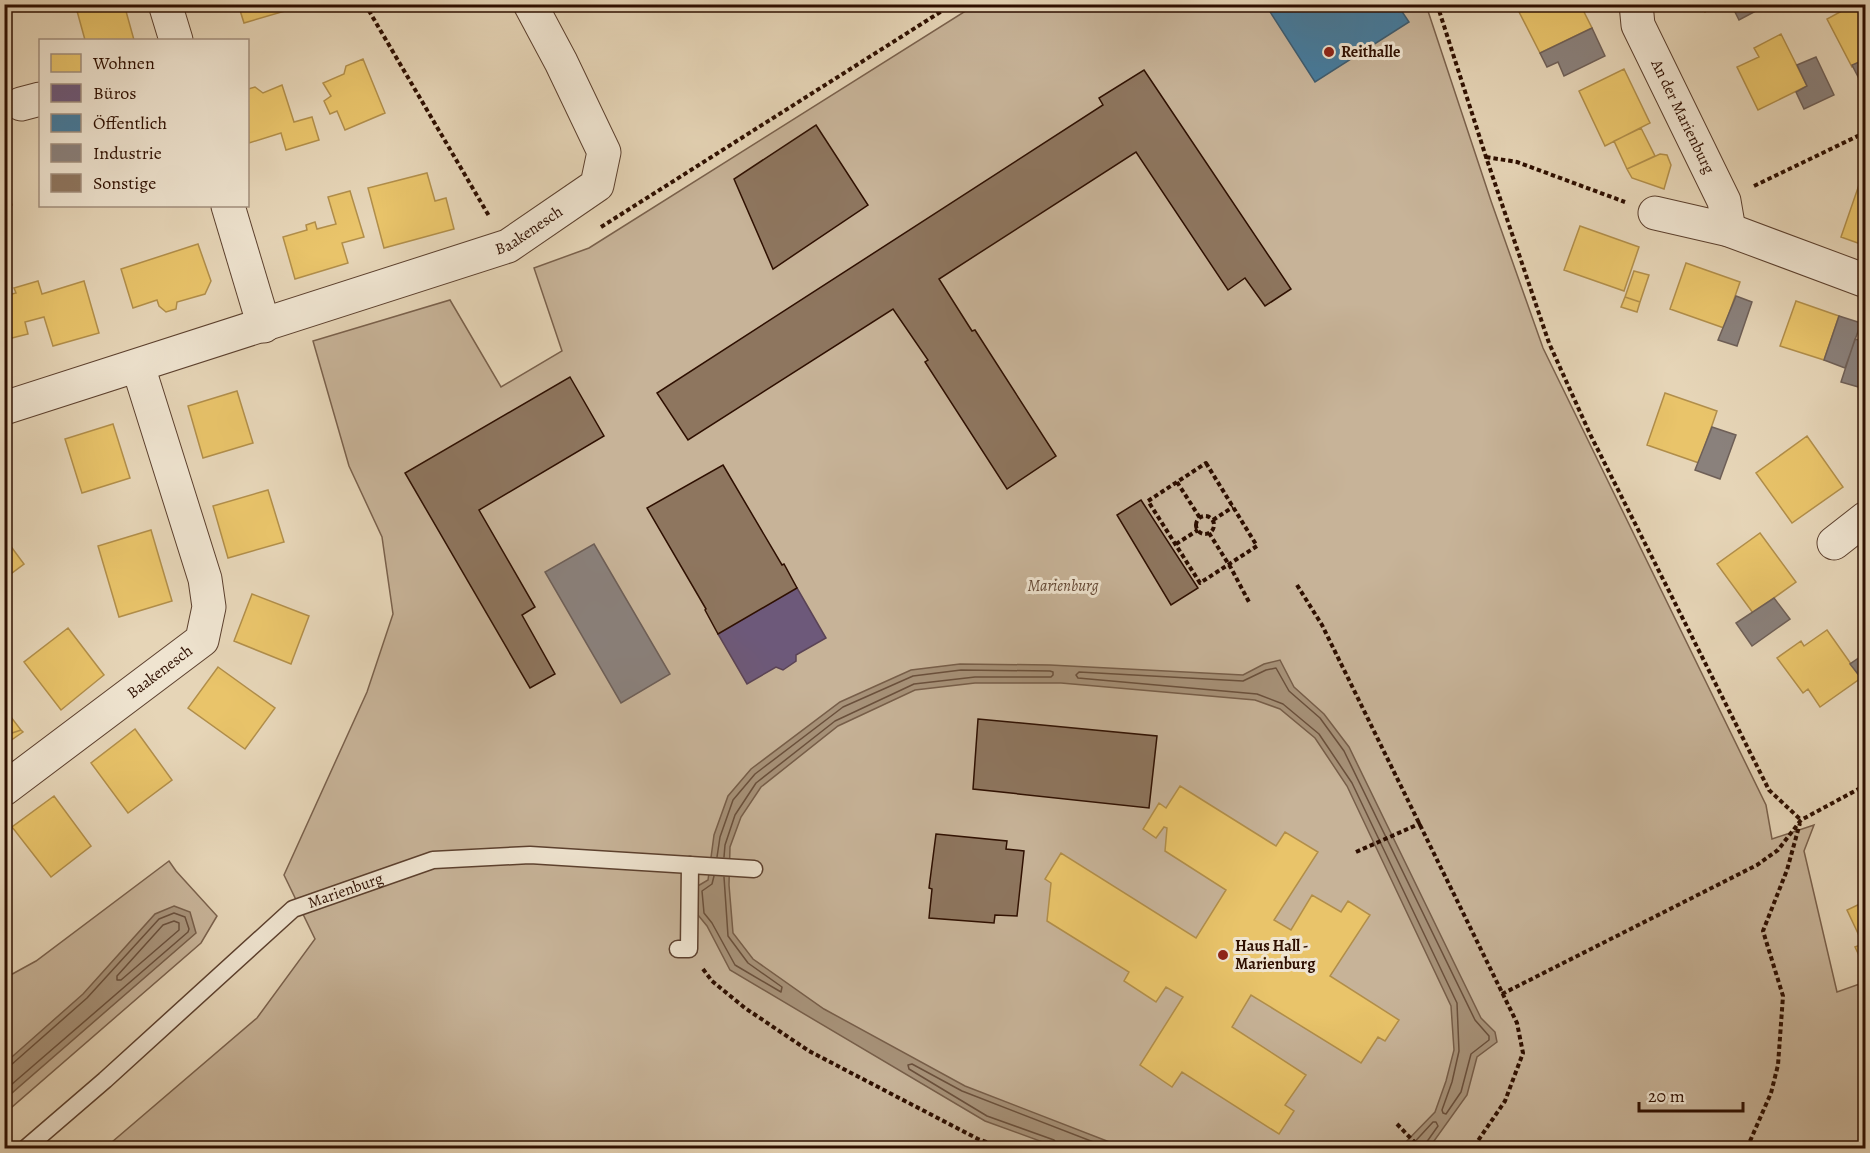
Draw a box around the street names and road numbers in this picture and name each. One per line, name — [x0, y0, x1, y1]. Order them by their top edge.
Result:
street label: An der Marienburg — [1645, 55, 1720, 177]
street label: Baakenesch — [492, 200, 567, 260]
street label: Baakenesch — [122, 640, 198, 704]
street label: Marienburg — [305, 867, 386, 914]

